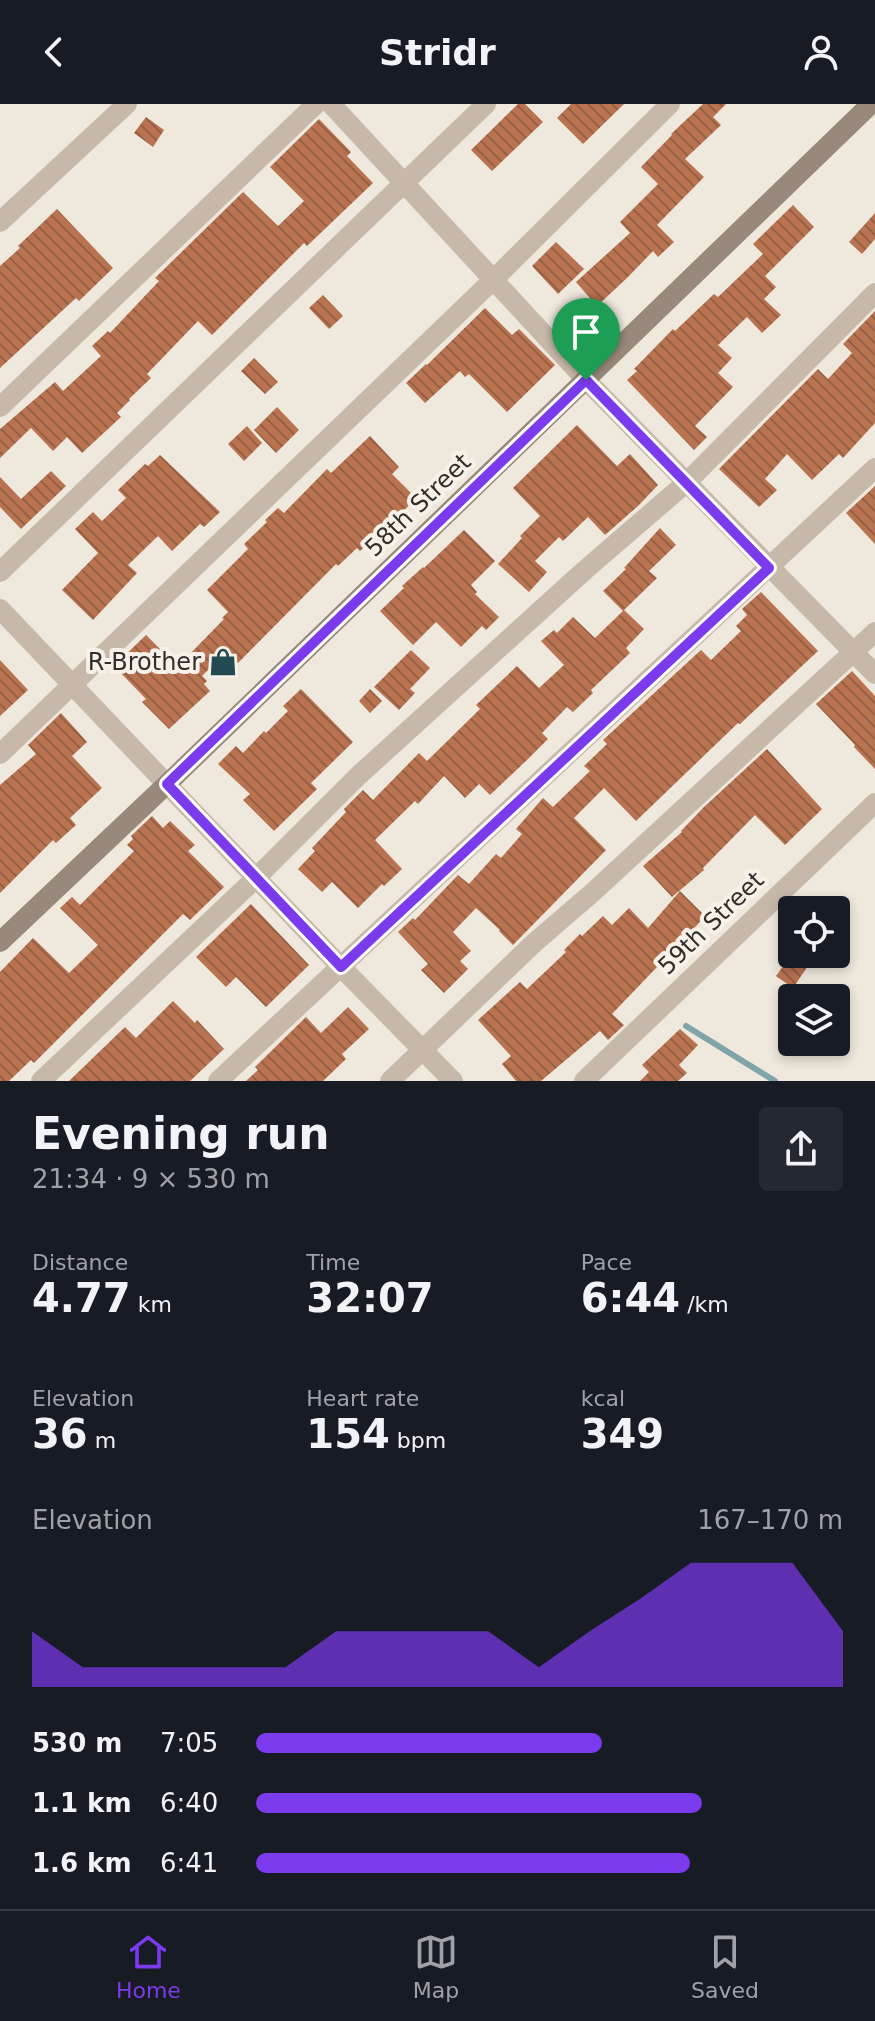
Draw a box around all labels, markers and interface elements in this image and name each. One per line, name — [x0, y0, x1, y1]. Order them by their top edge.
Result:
icon: back — [32, 30, 76, 74]
icon: person — [799, 30, 843, 74]
text: Stridr — [379, 32, 496, 73]
pin — [552, 298, 620, 380]
icon: arrive — [564, 310, 608, 354]
street label: 58th Street — [359, 448, 477, 562]
shop icon: R-Brother — [208, 647, 238, 677]
place label: R-Brother — [88, 648, 201, 676]
street label: 59th Street — [652, 866, 770, 980]
map controls — [778, 896, 850, 1056]
button: locate — [778, 896, 850, 968]
button: layers — [778, 984, 850, 1056]
button: share — [759, 1107, 843, 1191]
text: Evening run — [32, 1108, 329, 1159]
text: 21:34 · 9 × 530 m — [32, 1164, 270, 1194]
text: Distance — [32, 1250, 128, 1275]
text: Time — [306, 1250, 360, 1275]
text: Pace — [581, 1250, 632, 1275]
text: 4.77 — [32, 1275, 131, 1321]
text: 32:07 — [306, 1275, 434, 1321]
text: 6:44 — [581, 1275, 680, 1321]
text: km — [131, 1292, 172, 1317]
text: /km — [680, 1292, 729, 1317]
text: Elevation — [32, 1386, 134, 1411]
text: Heart rate — [306, 1386, 419, 1411]
text: kcal — [581, 1386, 625, 1411]
text: 36 — [32, 1411, 88, 1457]
text: 154 — [306, 1411, 390, 1457]
text: 349 — [581, 1411, 664, 1457]
text: m — [88, 1428, 116, 1453]
text: bpm — [390, 1428, 446, 1453]
text: Elevation — [32, 1505, 153, 1535]
text: 167–170 m — [697, 1505, 843, 1535]
text: 530 m — [32, 1728, 122, 1758]
text: 7:05 — [160, 1728, 218, 1758]
text: 1.1 km — [32, 1788, 132, 1818]
text: 6:40 — [160, 1788, 218, 1818]
text: 1.6 km — [32, 1848, 132, 1878]
text: 6:41 — [160, 1848, 218, 1878]
tab: Home — [116, 1930, 181, 2003]
tab: Map — [413, 1930, 459, 2003]
tab: Saved — [691, 1930, 759, 2003]

